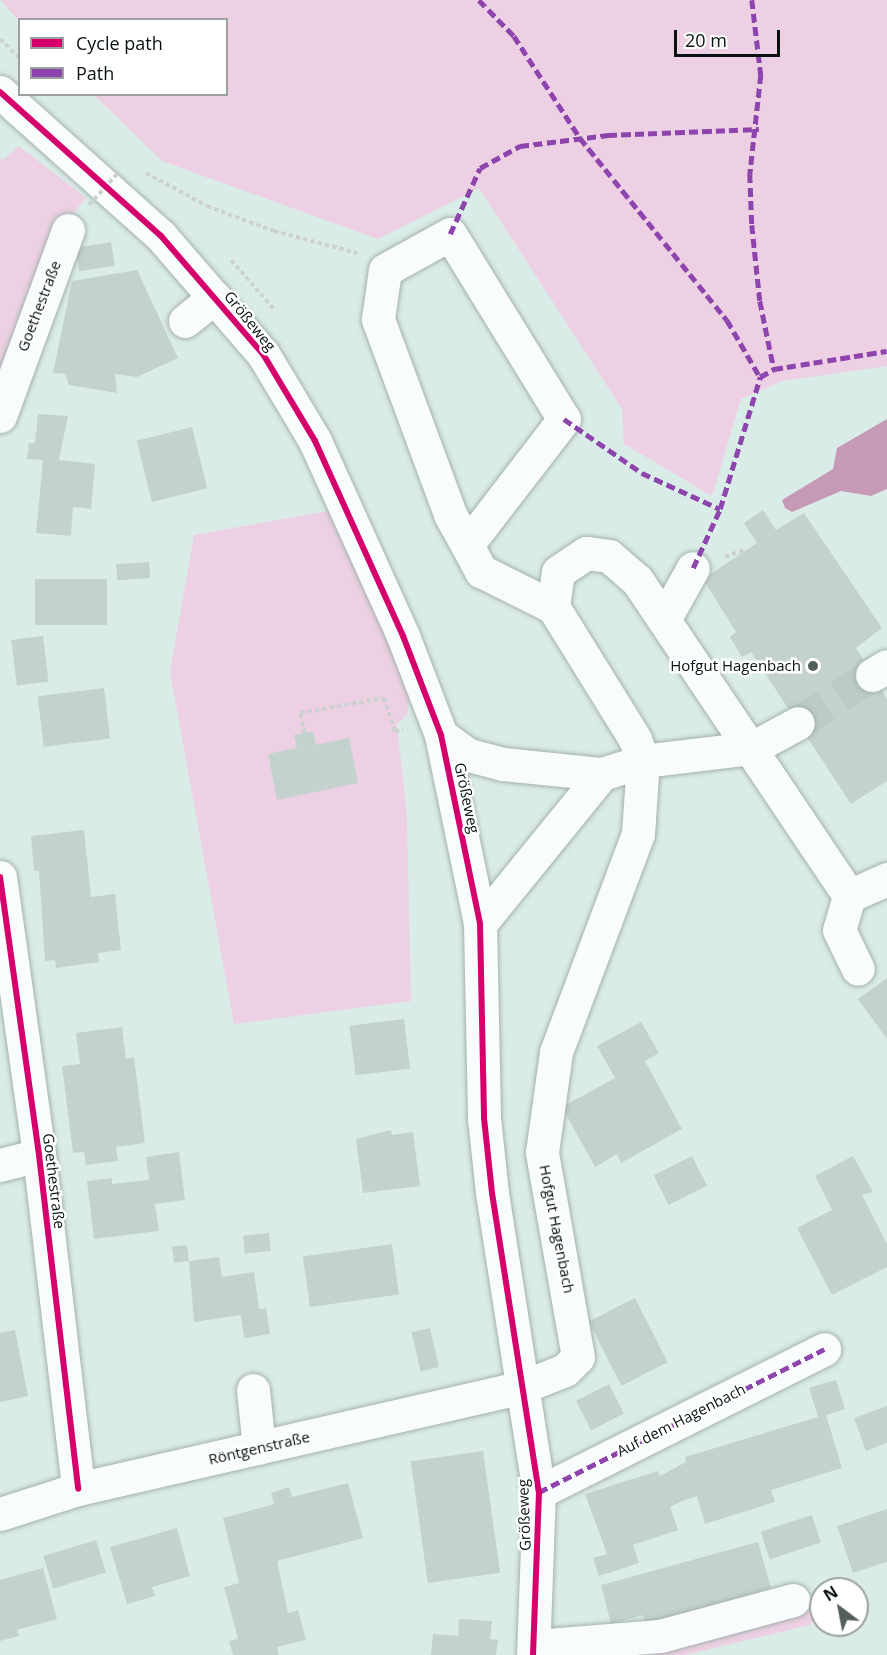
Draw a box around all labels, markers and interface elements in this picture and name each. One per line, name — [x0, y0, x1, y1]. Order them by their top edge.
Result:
legend — [18, 18, 228, 96]
scale bar — [677, 18, 784, 56]
text: 20 m — [685, 28, 727, 52]
text: Cycle path — [76, 31, 163, 55]
text: Path — [76, 61, 114, 85]
street label: Goethestraße — [13, 258, 65, 354]
street label: Größeweg — [220, 287, 280, 355]
place label: Hofgut Hagenbach — [670, 657, 801, 675]
marker: Hofgut Hagenbach — [806, 659, 820, 673]
street label: Größeweg — [451, 761, 483, 835]
street label: Goethestraße — [39, 1132, 69, 1230]
street label: Hofgut Hagenbach — [536, 1163, 578, 1295]
street label: Auf dem Hagenbach — [614, 1380, 748, 1460]
street label: Röntgenstraße — [207, 1428, 311, 1468]
street label: Größeweg — [514, 1479, 534, 1551]
north arrow — [809, 1577, 869, 1637]
text: N — [819, 1581, 842, 1606]

